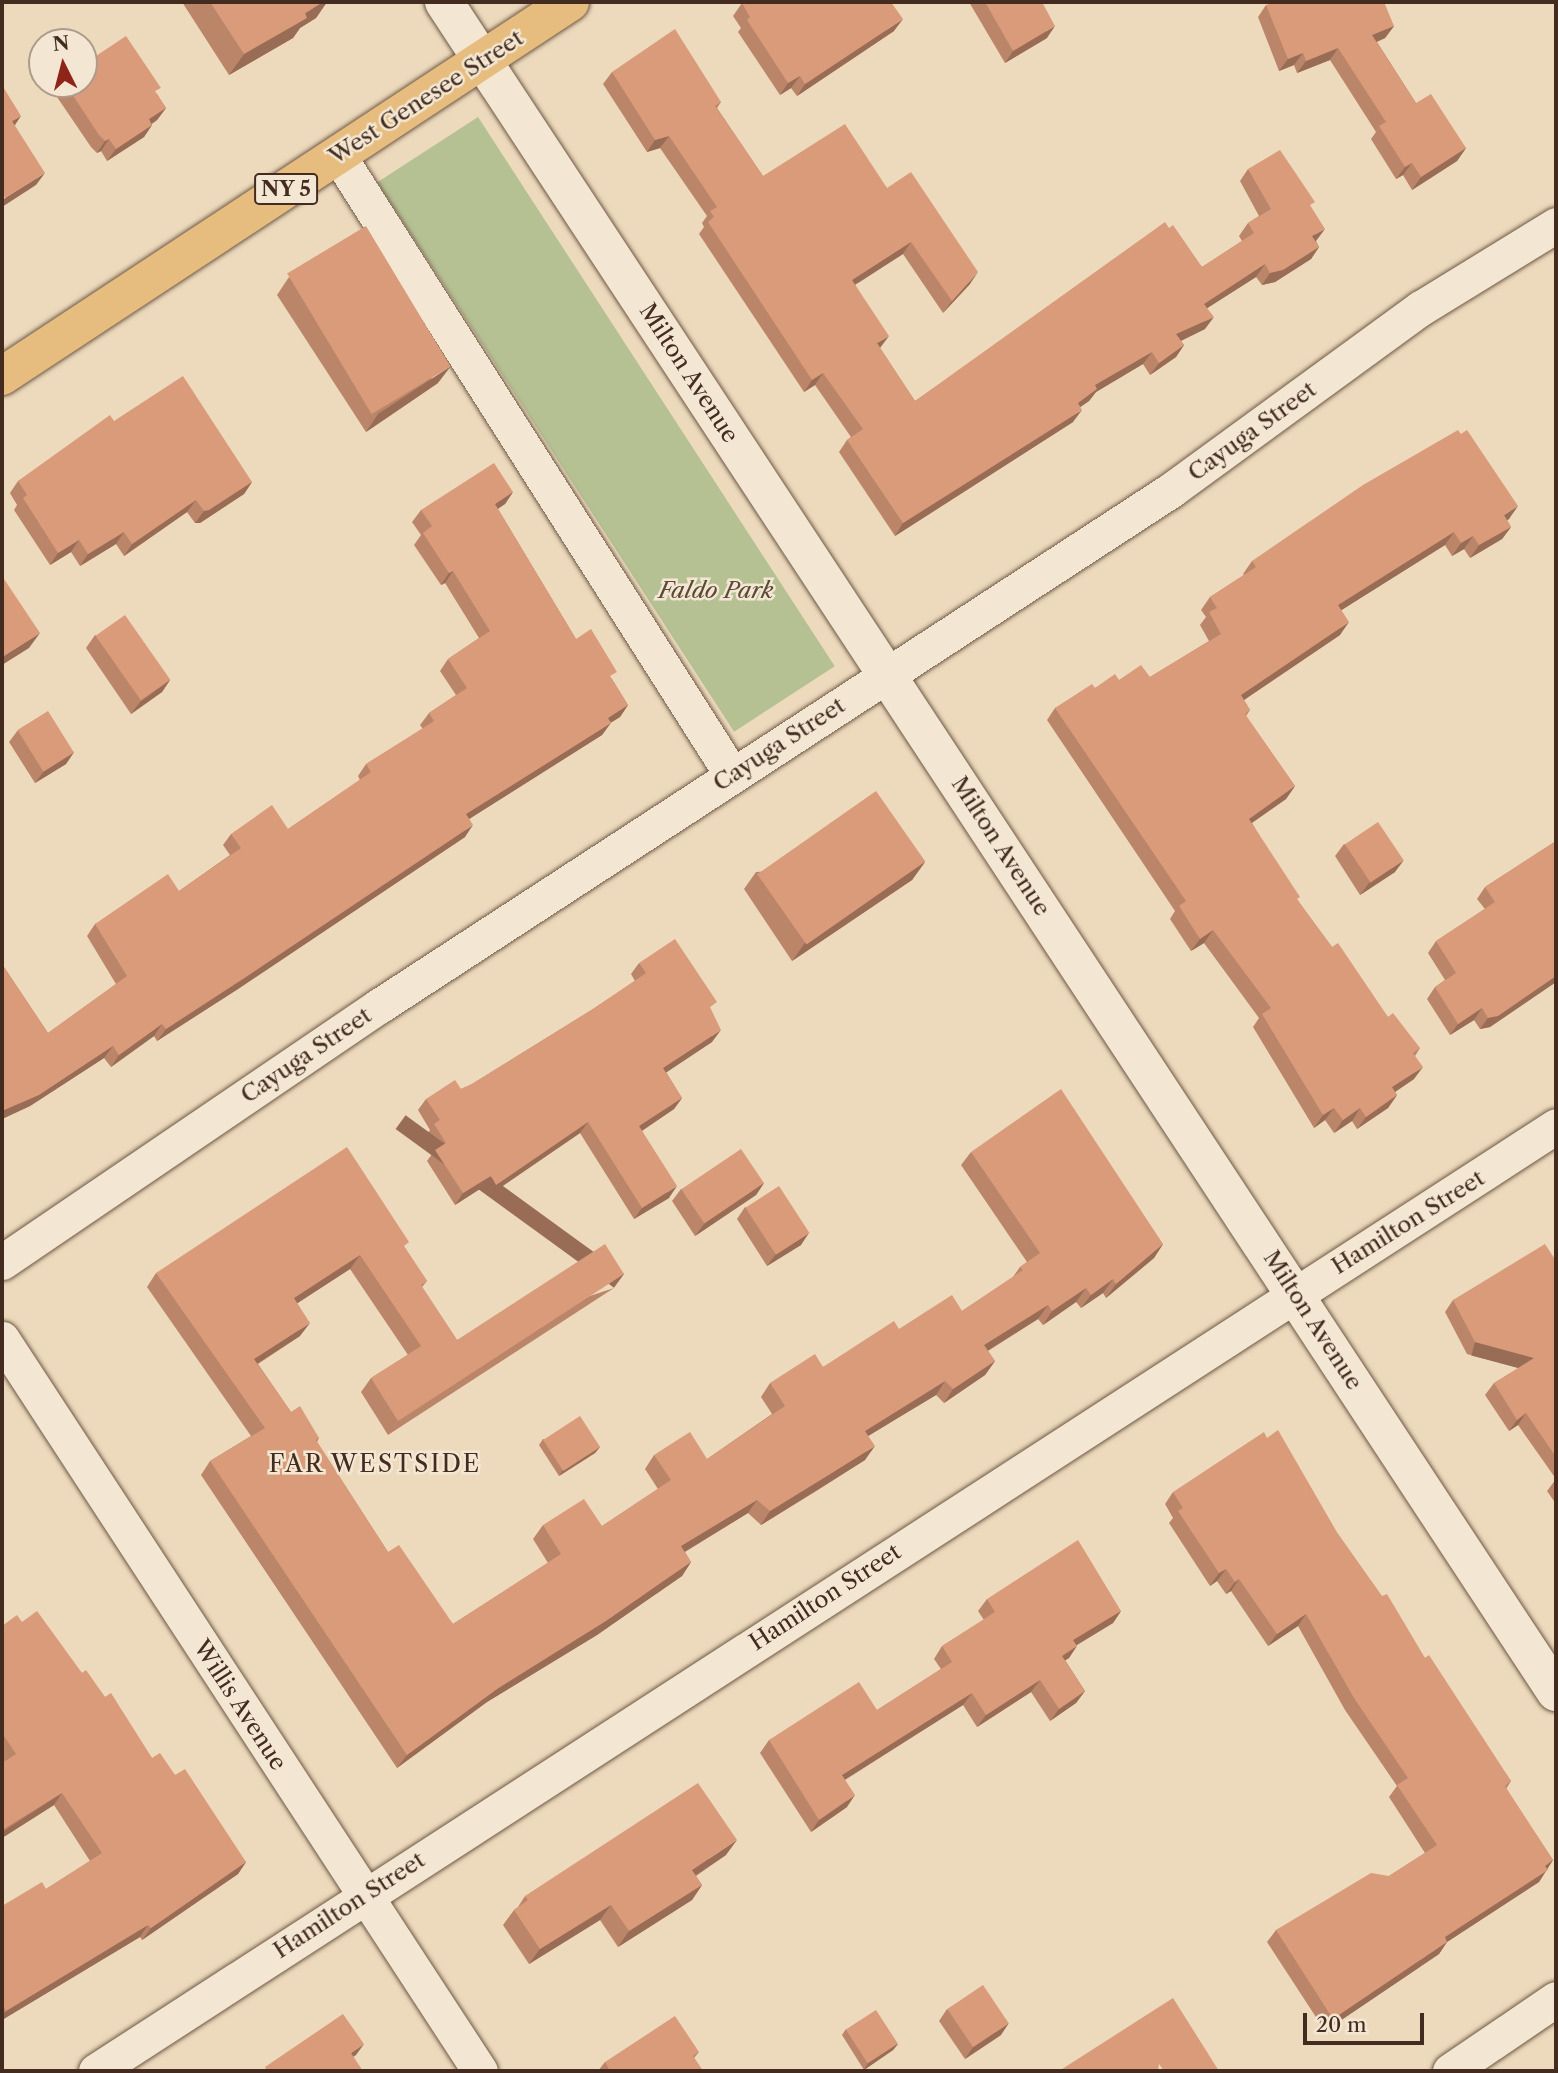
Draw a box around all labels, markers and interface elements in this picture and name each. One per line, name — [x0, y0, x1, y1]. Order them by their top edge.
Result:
street label: West Genesee Street — [324, 24, 528, 170]
north arrow — [28, 28, 98, 98]
text: N — [52, 31, 70, 56]
road number: NY 5 — [253, 172, 319, 206]
street label: Milton Avenue — [633, 298, 745, 448]
street label: Cayuga Street — [1183, 375, 1321, 487]
park label: Faldo Park — [659, 576, 773, 604]
street label: Cayuga Street — [708, 691, 850, 797]
street label: Milton Avenue — [945, 771, 1057, 921]
street label: Cayuga Street — [235, 1001, 377, 1109]
street label: Hamilton Street — [1327, 1164, 1489, 1280]
street label: Milton Avenue — [1257, 1245, 1369, 1395]
district label: FAR WESTSIDE — [269, 1450, 481, 1478]
street label: Hamilton Street — [744, 1538, 906, 1656]
street label: Willis Avenue — [187, 1634, 293, 1776]
street label: Hamilton Street — [268, 1846, 430, 1964]
scale bar — [1306, 2000, 1427, 2044]
text: 20 m — [1316, 2012, 1367, 2037]

